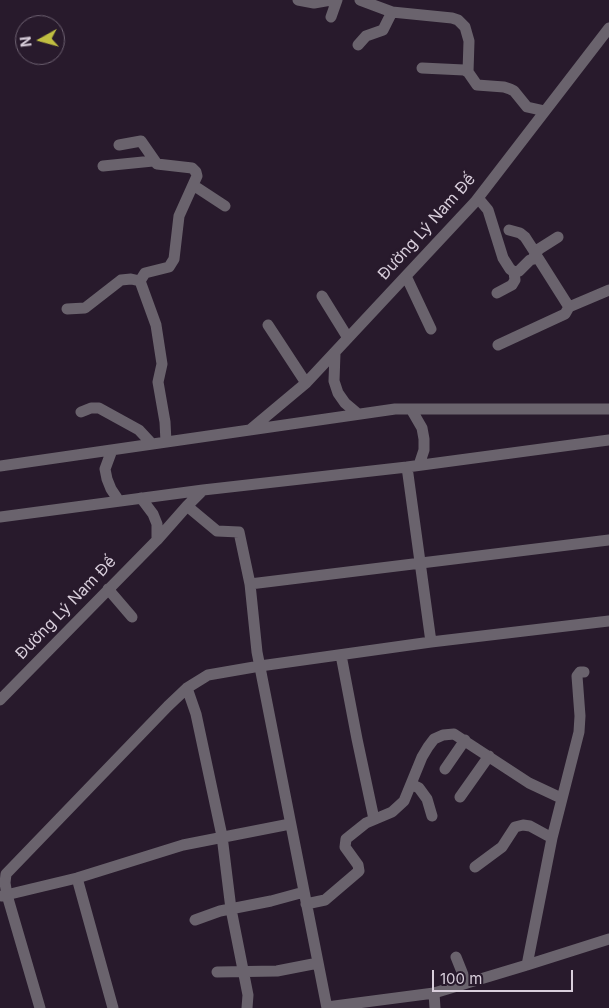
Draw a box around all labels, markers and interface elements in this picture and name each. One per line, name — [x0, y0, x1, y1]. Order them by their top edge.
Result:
north arrow — [15, 15, 65, 65]
text: N — [17, 35, 35, 48]
street label: Đường Lý Nam Đế — [374, 170, 480, 284]
street label: Đường Lý Nam Đế — [12, 552, 120, 664]
scale bar — [434, 960, 575, 992]
text: 100 m — [440, 969, 482, 988]

